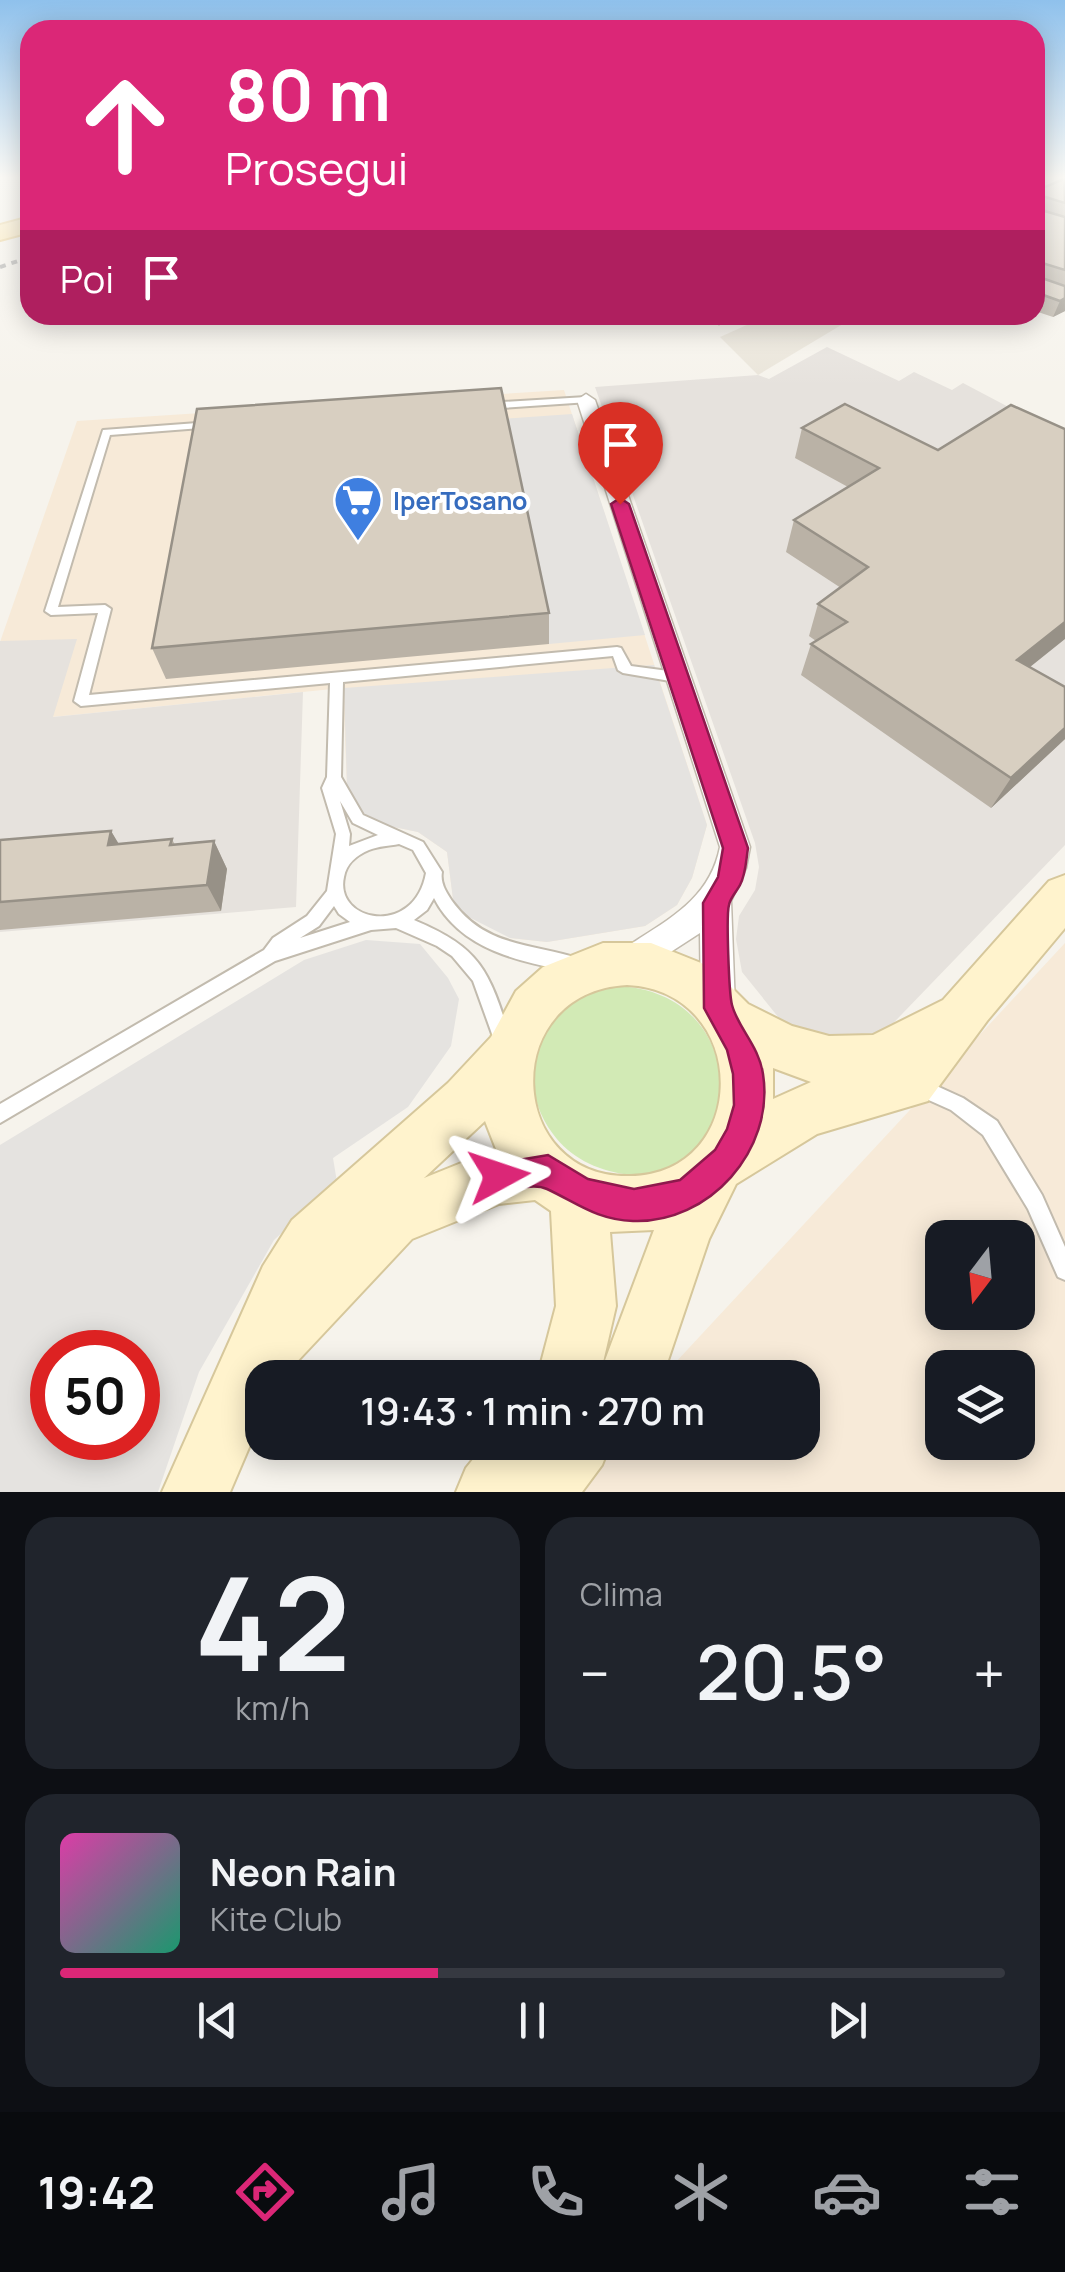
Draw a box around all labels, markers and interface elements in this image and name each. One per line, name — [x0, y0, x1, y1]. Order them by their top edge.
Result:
text: 80 m — [225, 46, 391, 142]
icon: ahead — [60, 60, 190, 190]
text: Prosegui — [225, 137, 408, 199]
icon: arrive — [134, 250, 189, 305]
text: Poi — [60, 252, 114, 304]
pin — [578, 402, 663, 505]
icon: arrive — [593, 417, 648, 472]
supermarket icon: IperTosano — [332, 474, 384, 542]
place label: IperTosano — [393, 483, 528, 518]
position arrow — [447, 1124, 551, 1228]
north arrow — [925, 1220, 1035, 1330]
map controls — [925, 1220, 1035, 1460]
speed limit sign: 50 — [30, 1330, 160, 1460]
button: layers — [925, 1350, 1035, 1460]
text: 19:43 · 1 min · 270 m — [360, 1384, 705, 1436]
text: 42 — [194, 1532, 351, 1710]
text: Clima — [580, 1572, 663, 1616]
text: 20.5° — [696, 1620, 887, 1723]
text: − — [580, 1635, 610, 1711]
text: + — [973, 1635, 1005, 1711]
text: km/h — [235, 1686, 310, 1730]
text: Neon Rain — [210, 1845, 396, 1897]
text: Kite Club — [210, 1897, 342, 1941]
icon: previous — [190, 1993, 245, 2048]
icon: pause — [505, 1993, 560, 2048]
icon: next — [820, 1993, 875, 2048]
icon: directions — [230, 2157, 300, 2227]
icon: music — [376, 2157, 446, 2227]
icon: phone — [521, 2157, 591, 2227]
icon: climate — [666, 2157, 736, 2227]
icon: car — [812, 2157, 882, 2227]
icon: filters — [957, 2157, 1027, 2227]
text: 19:42 — [38, 2161, 155, 2223]

